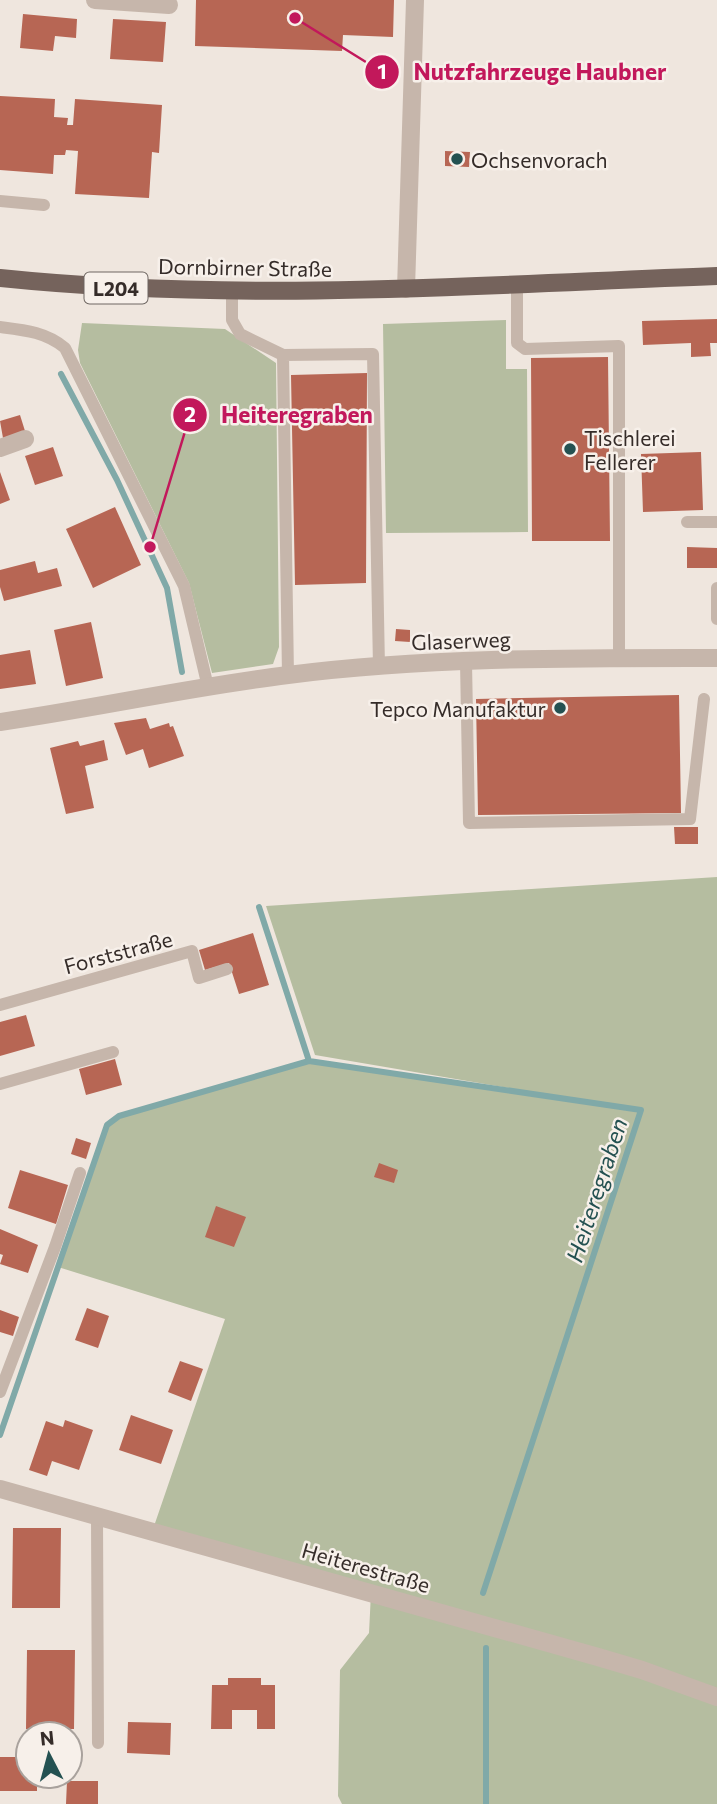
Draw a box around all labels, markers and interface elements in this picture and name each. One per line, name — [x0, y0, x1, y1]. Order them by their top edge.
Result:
callout: Nutzfahrzeuge Haubner — [365, 50, 681, 94]
text: Nutzfahrzeuge Haubner — [414, 57, 667, 85]
text: 1 — [377, 58, 387, 83]
place label: Ochsenvorach — [471, 147, 608, 172]
marker: Ochsenvorach — [449, 151, 465, 167]
street label: Dornbirner Straße — [158, 253, 332, 281]
road number: L204 — [85, 272, 148, 304]
callout: Heiteregraben — [172, 393, 387, 437]
text: Heiteregraben — [221, 400, 373, 428]
text: 2 — [184, 401, 196, 426]
place label: Tischlerei Fellerer — [584, 425, 676, 474]
marker: Tischlerei Fellerer — [562, 441, 578, 457]
street label: Glaserweg — [411, 626, 511, 654]
place label: Tepco Manufaktur — [370, 696, 546, 721]
marker: Tepco Manufaktur — [552, 700, 568, 716]
street label: Forststraße — [61, 926, 175, 978]
water label: Heiteregraben — [560, 1114, 632, 1266]
street label: Heiterestraße — [299, 1537, 433, 1597]
north arrow — [14, 1720, 84, 1790]
text: N — [39, 1725, 55, 1750]

